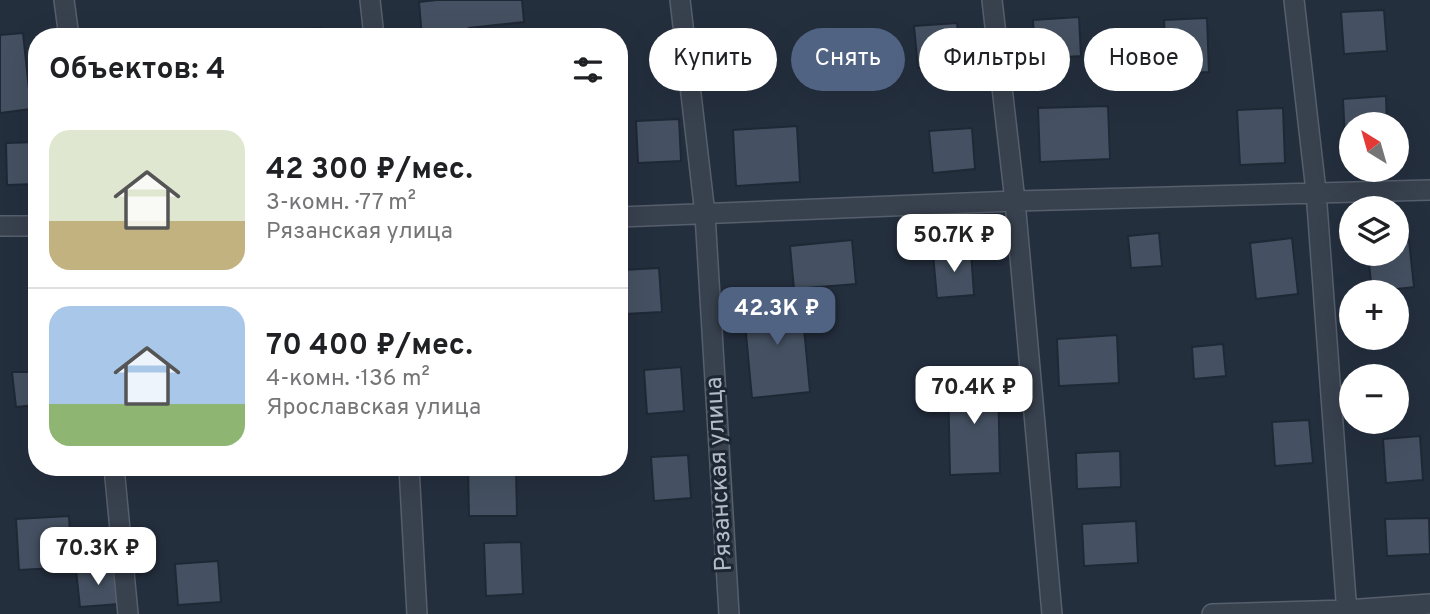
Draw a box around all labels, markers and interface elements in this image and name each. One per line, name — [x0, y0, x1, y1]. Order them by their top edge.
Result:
chip: Купить — [649, 28, 777, 91]
chip: Снять — [791, 28, 905, 91]
chip: Фильтры — [919, 28, 1070, 91]
chip: Новое — [1084, 28, 1203, 91]
icon: filters — [569, 51, 607, 89]
text: Объектов: 4 — [49, 52, 225, 89]
north arrow — [1339, 112, 1409, 182]
map controls — [1339, 112, 1409, 434]
text: 42 300 ₽/мес. — [266, 152, 473, 189]
icon: home — [105, 158, 189, 242]
text: 3-комн. · 77 m² — [266, 189, 416, 218]
button: layers — [1339, 196, 1409, 266]
pin: 50.7K ₽ — [889, 215, 1019, 274]
text: Рязанская улица — [266, 218, 453, 247]
text: 50.7K ₽ — [913, 222, 995, 251]
button: + — [1339, 280, 1409, 350]
pin: 42.3K ₽ — [712, 288, 842, 347]
text: 42.3K ₽ — [734, 295, 820, 324]
text: 70 400 ₽/мес. — [266, 328, 473, 365]
icon: home — [105, 334, 189, 418]
button: − — [1339, 364, 1409, 434]
text: 4-комн. · 136 m² — [266, 365, 430, 394]
pin: 70.4K ₽ — [909, 366, 1039, 426]
text: 70.4K ₽ — [931, 374, 1017, 403]
street label: Рязанская улица — [700, 376, 740, 572]
text: Ярославская улица — [266, 394, 481, 423]
pin: 70.3K ₽ — [33, 528, 163, 587]
text: 70.3K ₽ — [56, 535, 140, 564]

